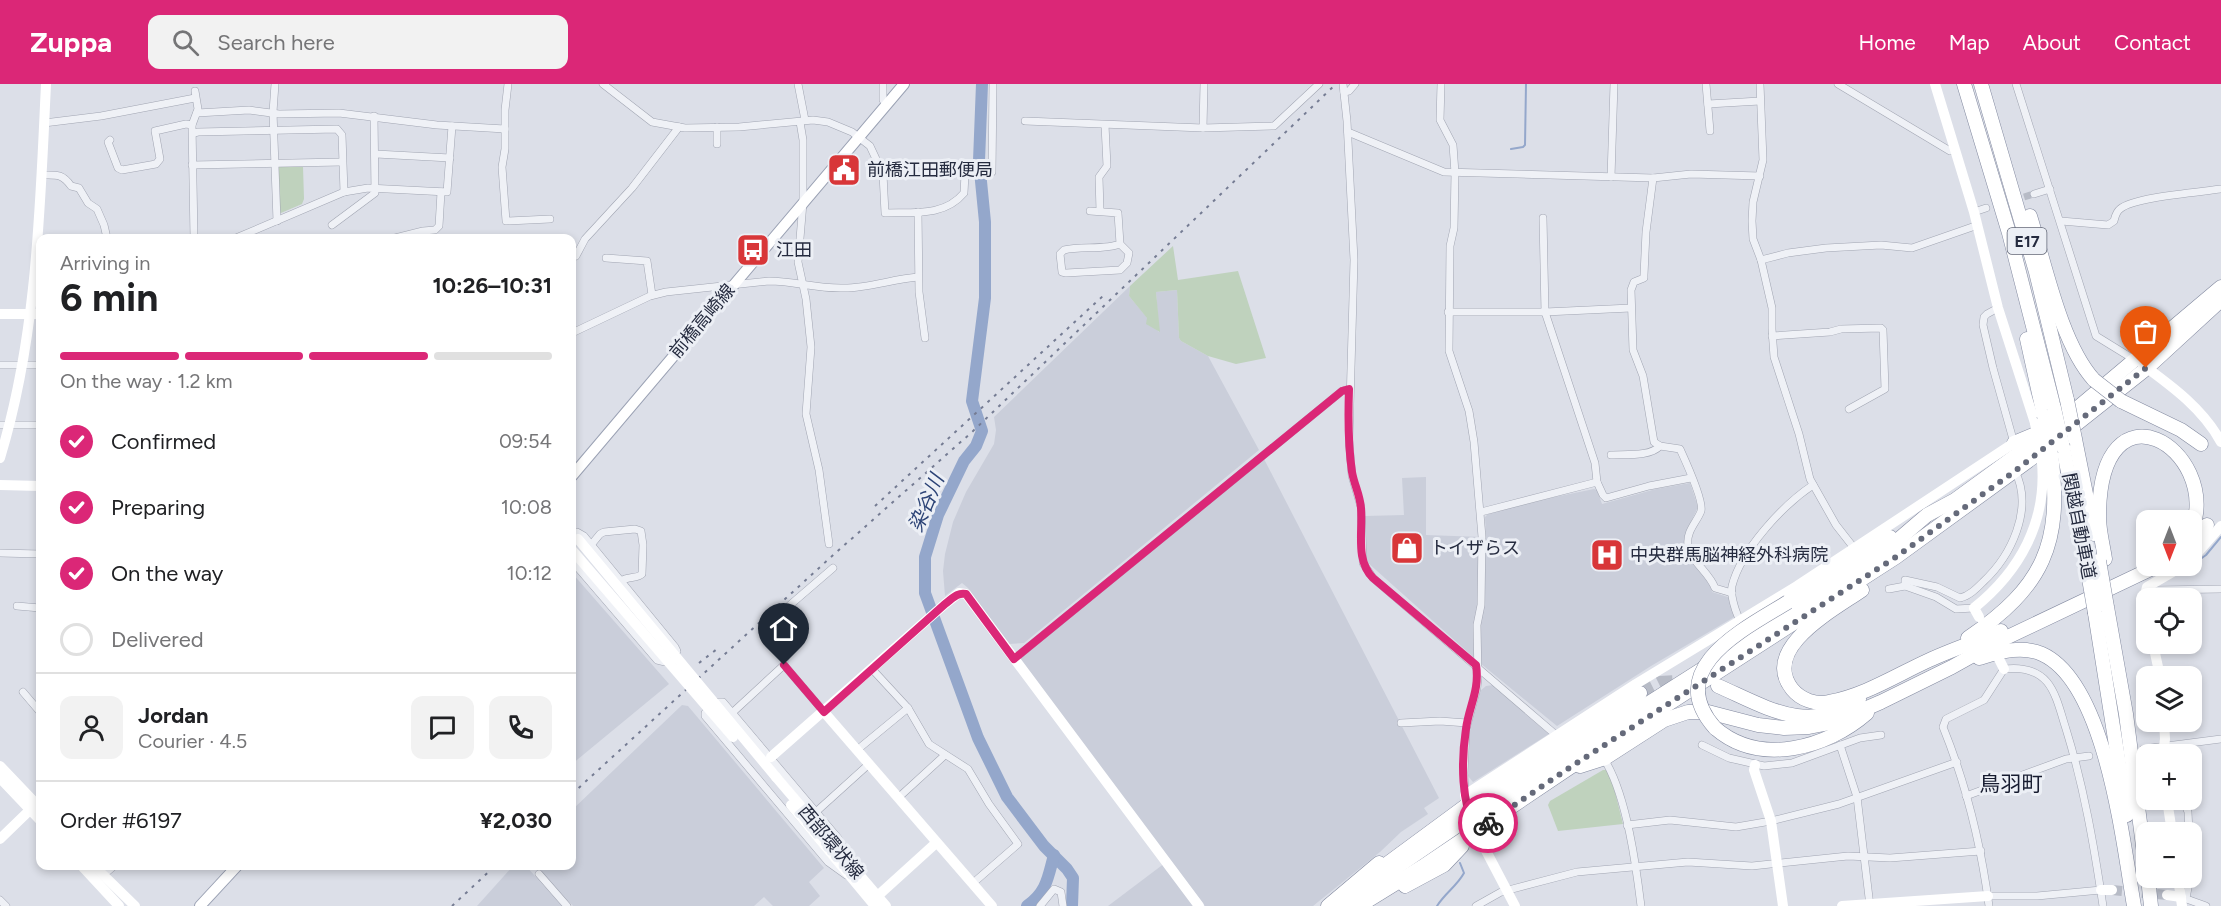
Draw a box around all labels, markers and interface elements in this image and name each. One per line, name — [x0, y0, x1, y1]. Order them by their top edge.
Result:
search box — [148, 15, 568, 69]
text: Zuppa — [30, 25, 112, 59]
icon: search — [169, 26, 202, 59]
text: Search here — [217, 29, 335, 56]
text: Home — [1859, 30, 1916, 55]
text: Map — [1949, 30, 1990, 55]
text: About — [2023, 30, 2081, 55]
text: Contact — [2114, 30, 2191, 55]
public building icon: 前橋江田郵便局 — [826, 152, 862, 188]
place label: 前橋江田郵便局 — [867, 159, 993, 181]
road number: E17 — [2008, 228, 2046, 254]
bus stop icon: 江田 — [735, 232, 771, 268]
place label: 江田 — [776, 239, 812, 261]
text: Arriving in — [60, 251, 150, 275]
text: 10:26–10:31 — [433, 272, 552, 299]
text: 6 min — [60, 274, 158, 321]
street label: 前橋高崎線 — [665, 279, 739, 363]
pin — [2120, 306, 2171, 368]
icon: bag — [2129, 315, 2162, 348]
text: On the way · 1.2 km — [60, 369, 232, 393]
icon: check — [60, 425, 93, 458]
text: Confirmed — [111, 428, 216, 455]
text: 09:54 — [499, 429, 552, 453]
water label: 染谷川 — [903, 469, 950, 535]
street label: 関越自動車道 — [2058, 471, 2100, 581]
icon: check — [60, 491, 93, 524]
text: Preparing — [111, 494, 205, 521]
text: 10:08 — [501, 495, 552, 519]
north arrow — [2136, 510, 2202, 576]
map controls — [2136, 510, 2202, 888]
shop icon: トイザらス — [1389, 530, 1425, 566]
place label: トイザらス — [1430, 537, 1520, 559]
hospital icon: 中央群馬脳神経外科病院 — [1589, 537, 1625, 573]
place label: 中央群馬脳神経外科病院 — [1630, 544, 1828, 566]
icon: check — [60, 557, 93, 590]
text: On the way — [111, 560, 223, 587]
text: 10:12 — [506, 561, 552, 585]
button: locate — [2136, 588, 2202, 654]
pin — [758, 603, 809, 665]
icon: home — [767, 612, 800, 645]
text: Delivered — [111, 626, 204, 653]
button: layers — [2136, 666, 2202, 732]
button: person — [60, 696, 123, 759]
button: chat — [411, 696, 474, 759]
button: phone — [489, 696, 552, 759]
text: Jordan — [138, 702, 209, 729]
text: Courier · 4.5 — [138, 729, 247, 753]
button: + — [2136, 744, 2202, 810]
district label: 鳥羽町 — [1980, 771, 2043, 796]
courier — [1458, 793, 1518, 853]
street label: 西部環状線 — [794, 800, 868, 884]
text: Order #6197 — [60, 807, 182, 834]
text: ¥2,030 — [480, 807, 552, 834]
icon: bike — [1472, 807, 1505, 840]
button: − — [2136, 822, 2202, 888]

